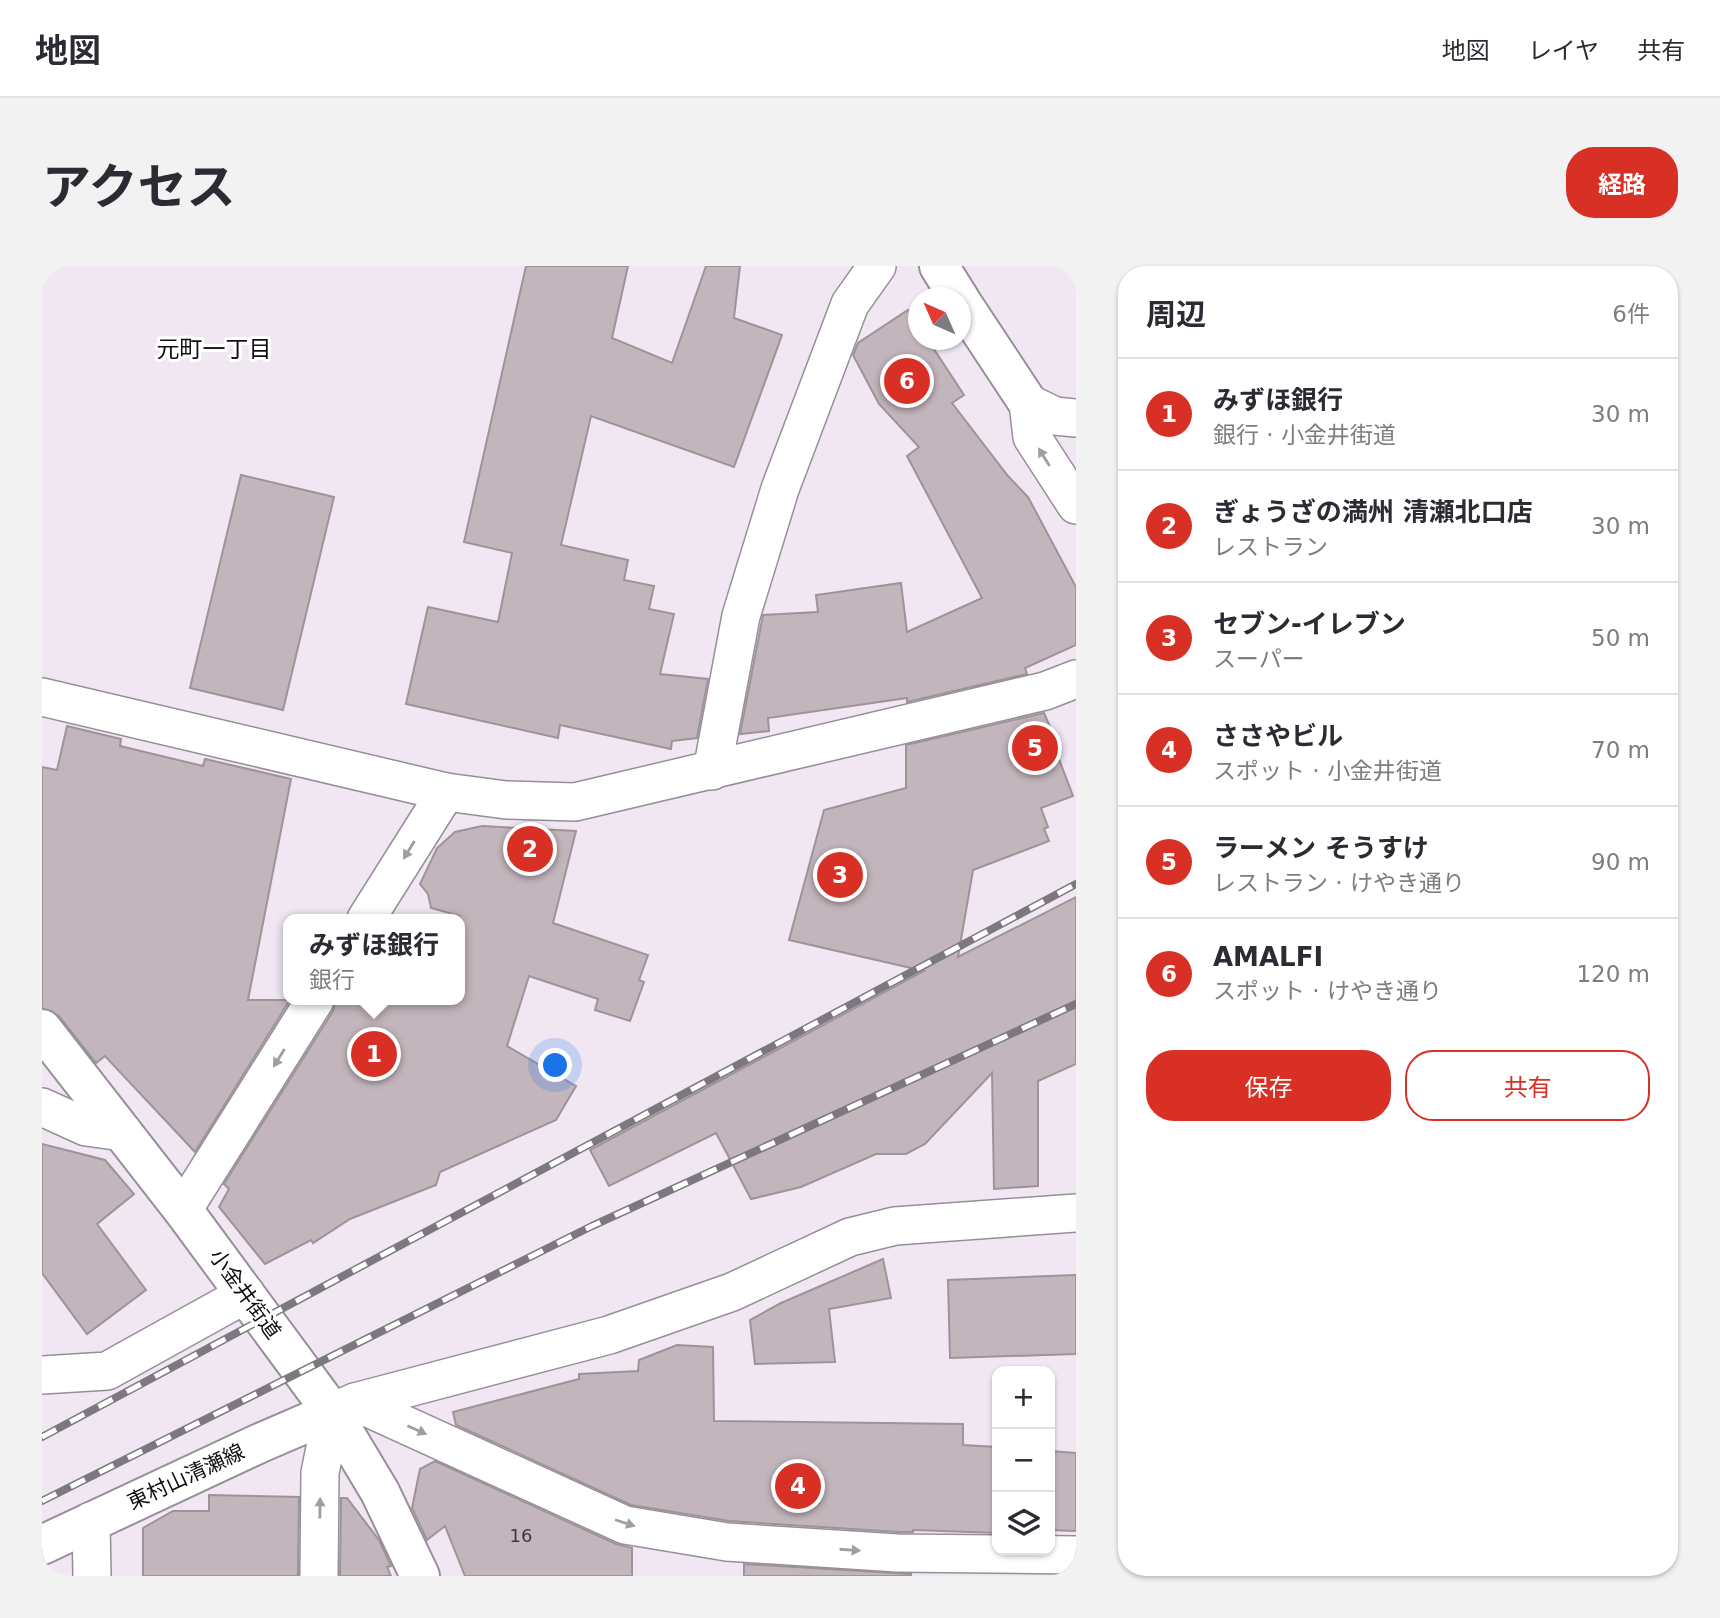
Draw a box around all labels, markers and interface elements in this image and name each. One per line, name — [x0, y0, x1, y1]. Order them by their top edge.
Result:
text: 地図 — [35, 31, 101, 70]
text: 地図 — [1442, 37, 1490, 65]
text: レイヤ — [1528, 37, 1599, 65]
text: 共有 — [1637, 37, 1685, 65]
button: 経路 — [1566, 147, 1678, 218]
text: アクセス — [42, 159, 236, 216]
north arrow — [908, 287, 971, 350]
text: 周辺 — [1146, 297, 1206, 332]
text: 6件 — [1612, 301, 1650, 327]
district label: 元町一丁目 — [157, 336, 272, 362]
pin: 6 — [884, 355, 930, 407]
text: みずほ銀行 — [1213, 385, 1343, 415]
text: 1 — [1161, 401, 1177, 427]
text: 30 m — [1591, 401, 1650, 427]
text: 銀行 · 小金井街道 — [1213, 422, 1396, 448]
one-way arrow — [1038, 448, 1051, 467]
text: ぎょうざの満州 清瀬北口店 — [1213, 497, 1533, 527]
text: 2 — [1161, 513, 1177, 539]
text: 30 m — [1591, 513, 1650, 539]
text: レストラン — [1213, 534, 1328, 560]
text: セブン-イレブン — [1213, 609, 1406, 639]
text: 3 — [1161, 625, 1177, 651]
text: 50 m — [1591, 625, 1650, 651]
text: スーパー — [1213, 646, 1305, 672]
text: ささやビル — [1213, 721, 1343, 751]
pin: 5 — [1012, 722, 1058, 774]
text: 4 — [1161, 737, 1177, 763]
text: 70 m — [1591, 737, 1650, 763]
text: スポット · 小金井街道 — [1213, 758, 1442, 784]
pin: 2 — [507, 823, 553, 875]
text: ラーメン そうすけ — [1213, 833, 1429, 863]
one-way arrow — [403, 840, 416, 860]
pin: 3 — [817, 849, 863, 901]
text: 5 — [1161, 849, 1177, 875]
text: 90 m — [1591, 849, 1650, 875]
text: レストラン · けやき通り — [1213, 870, 1465, 896]
popup — [283, 914, 465, 1005]
text: みずほ銀行 — [309, 930, 439, 960]
text: AMALFI — [1213, 942, 1323, 972]
text: 6 — [1161, 961, 1177, 987]
text: 120 m — [1576, 961, 1650, 987]
text: 銀行 — [309, 967, 355, 993]
text: スポット · けやき通り — [1213, 978, 1442, 1004]
pin: 1 — [351, 1028, 397, 1080]
one-way arrow — [272, 1048, 285, 1067]
your location — [538, 1048, 572, 1082]
button: 保存 — [1146, 1050, 1391, 1121]
button: 共有 — [1405, 1050, 1650, 1121]
street label: 小金井街道 — [204, 1244, 286, 1344]
map controls — [992, 1366, 1055, 1555]
button: + — [992, 1366, 1055, 1429]
one-way arrow — [407, 1424, 427, 1436]
button: − — [992, 1429, 1055, 1492]
street label: 東村山清瀬線 — [124, 1439, 248, 1515]
pin: 4 — [775, 1460, 821, 1512]
button: layers — [992, 1492, 1055, 1555]
one-way arrow — [314, 1497, 326, 1519]
one-way arrow — [614, 1518, 635, 1529]
house number: 16 — [510, 1525, 532, 1546]
one-way arrow — [839, 1545, 861, 1556]

